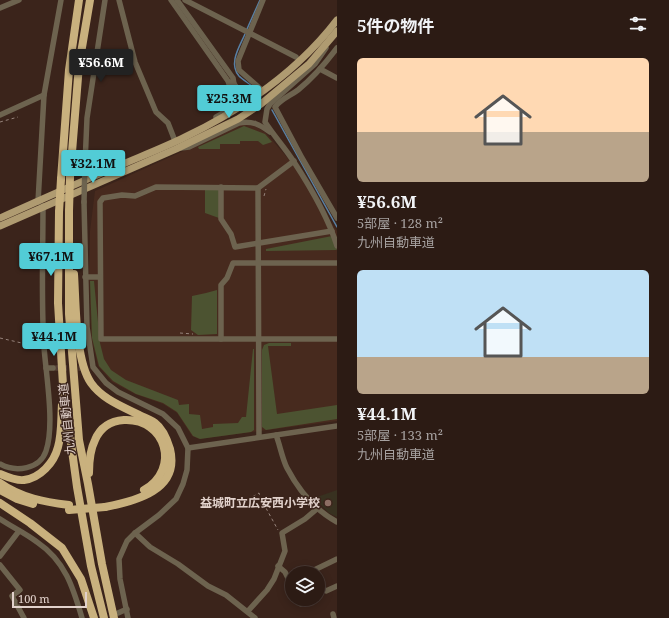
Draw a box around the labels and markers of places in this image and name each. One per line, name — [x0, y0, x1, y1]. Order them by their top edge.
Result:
pin: ¥56.6M — [68, 49, 134, 83]
pin: ¥25.3M — [196, 85, 262, 119]
pin: ¥32.1M — [60, 150, 126, 184]
pin: ¥67.1M — [18, 243, 84, 277]
pin: ¥44.1M — [21, 323, 87, 357]
place label: 益城町立広安西小学校 — [200, 494, 320, 511]
marker: 益城町立広安西小学校 — [323, 498, 333, 508]

